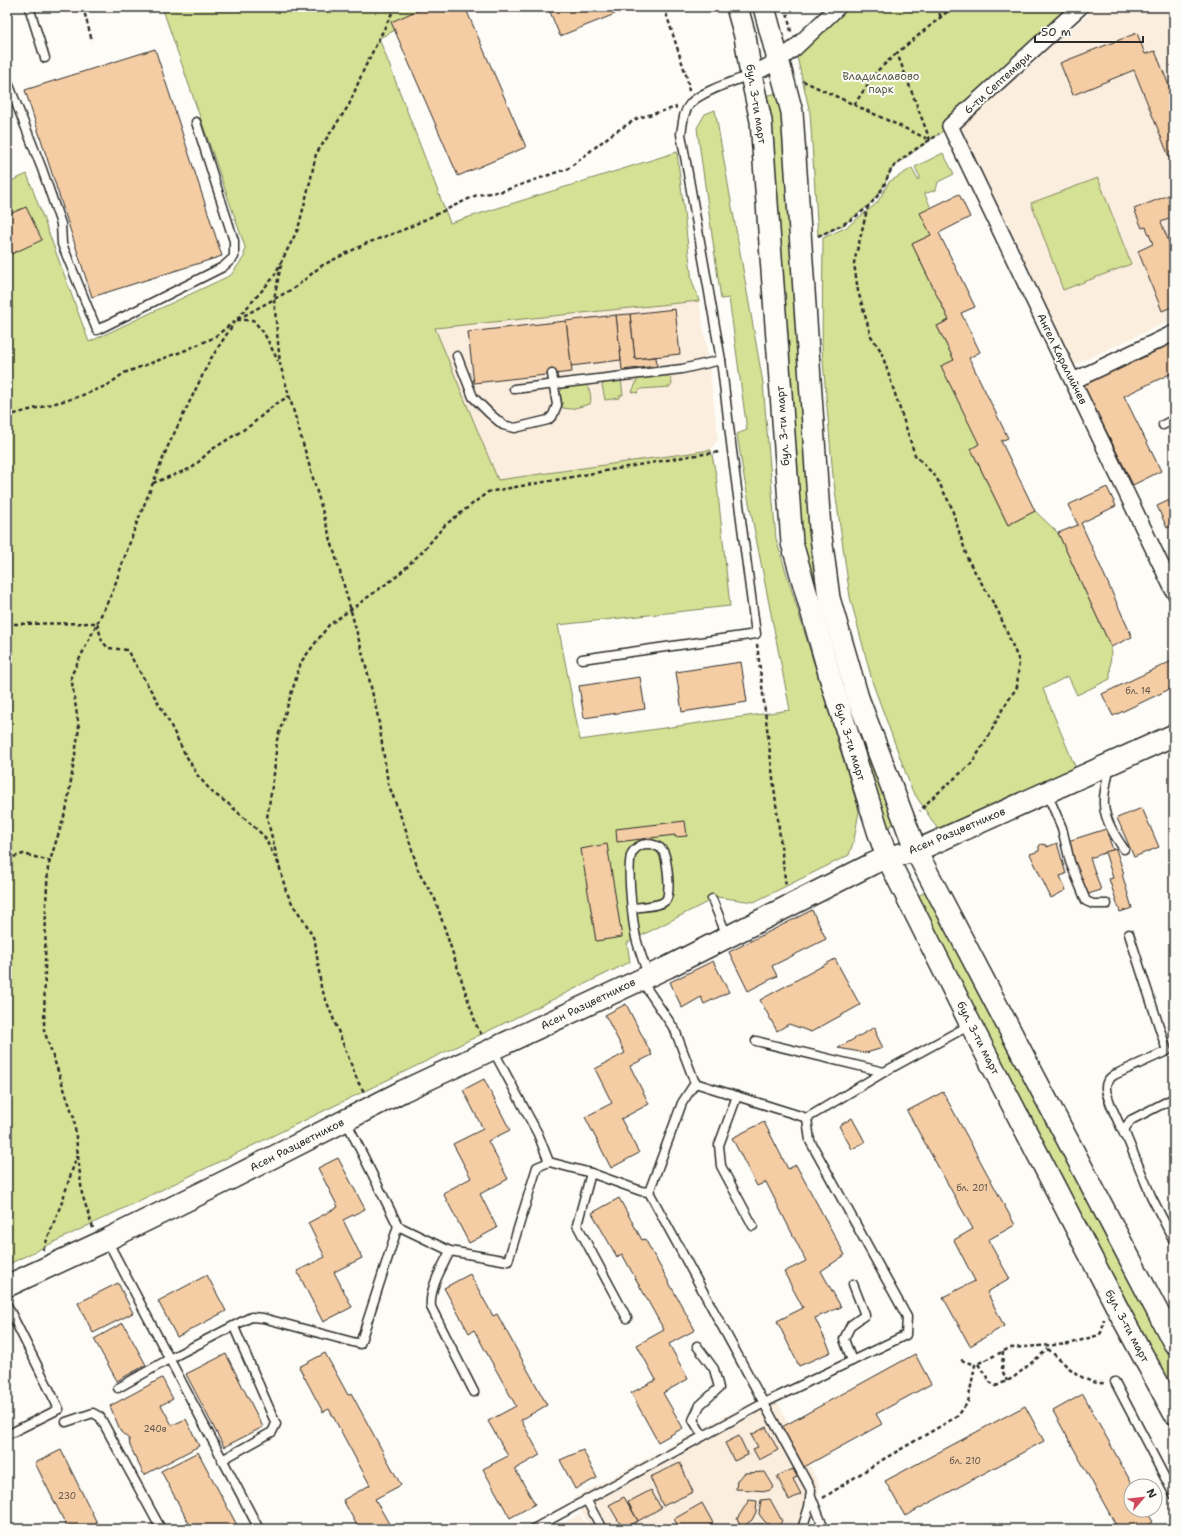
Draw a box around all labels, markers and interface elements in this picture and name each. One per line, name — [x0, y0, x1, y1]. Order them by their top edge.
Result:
scale bar — [1035, 18, 1143, 44]
text: 50 m — [1041, 24, 1071, 40]
street label: 6-ти Септември — [961, 49, 1035, 117]
street label: бул. 3-ти март — [742, 63, 770, 145]
park label: Владиславово парк — [843, 69, 920, 97]
street label: Ангел Каралийчев — [1033, 311, 1091, 407]
street label: бул. 3-ти март — [773, 385, 793, 467]
house number: бл. 14 — [1125, 685, 1151, 697]
street label: бул. 3-ти март — [831, 701, 869, 783]
street label: Асен Разцветников — [906, 804, 1008, 858]
street label: Асен Разцветников — [538, 974, 638, 1033]
street label: бул. 3-ти март — [953, 999, 1003, 1078]
street label: Асен Разцветников — [247, 1115, 347, 1175]
house number: бл. 201 — [956, 1182, 988, 1194]
street label: бул. 3-ти март — [1102, 1287, 1153, 1365]
house number: 240в — [143, 1423, 167, 1435]
house number: бл. 210 — [949, 1455, 981, 1467]
north arrow — [1123, 1478, 1163, 1518]
text: N — [1143, 1486, 1160, 1501]
house number: 230 — [58, 1490, 76, 1502]

